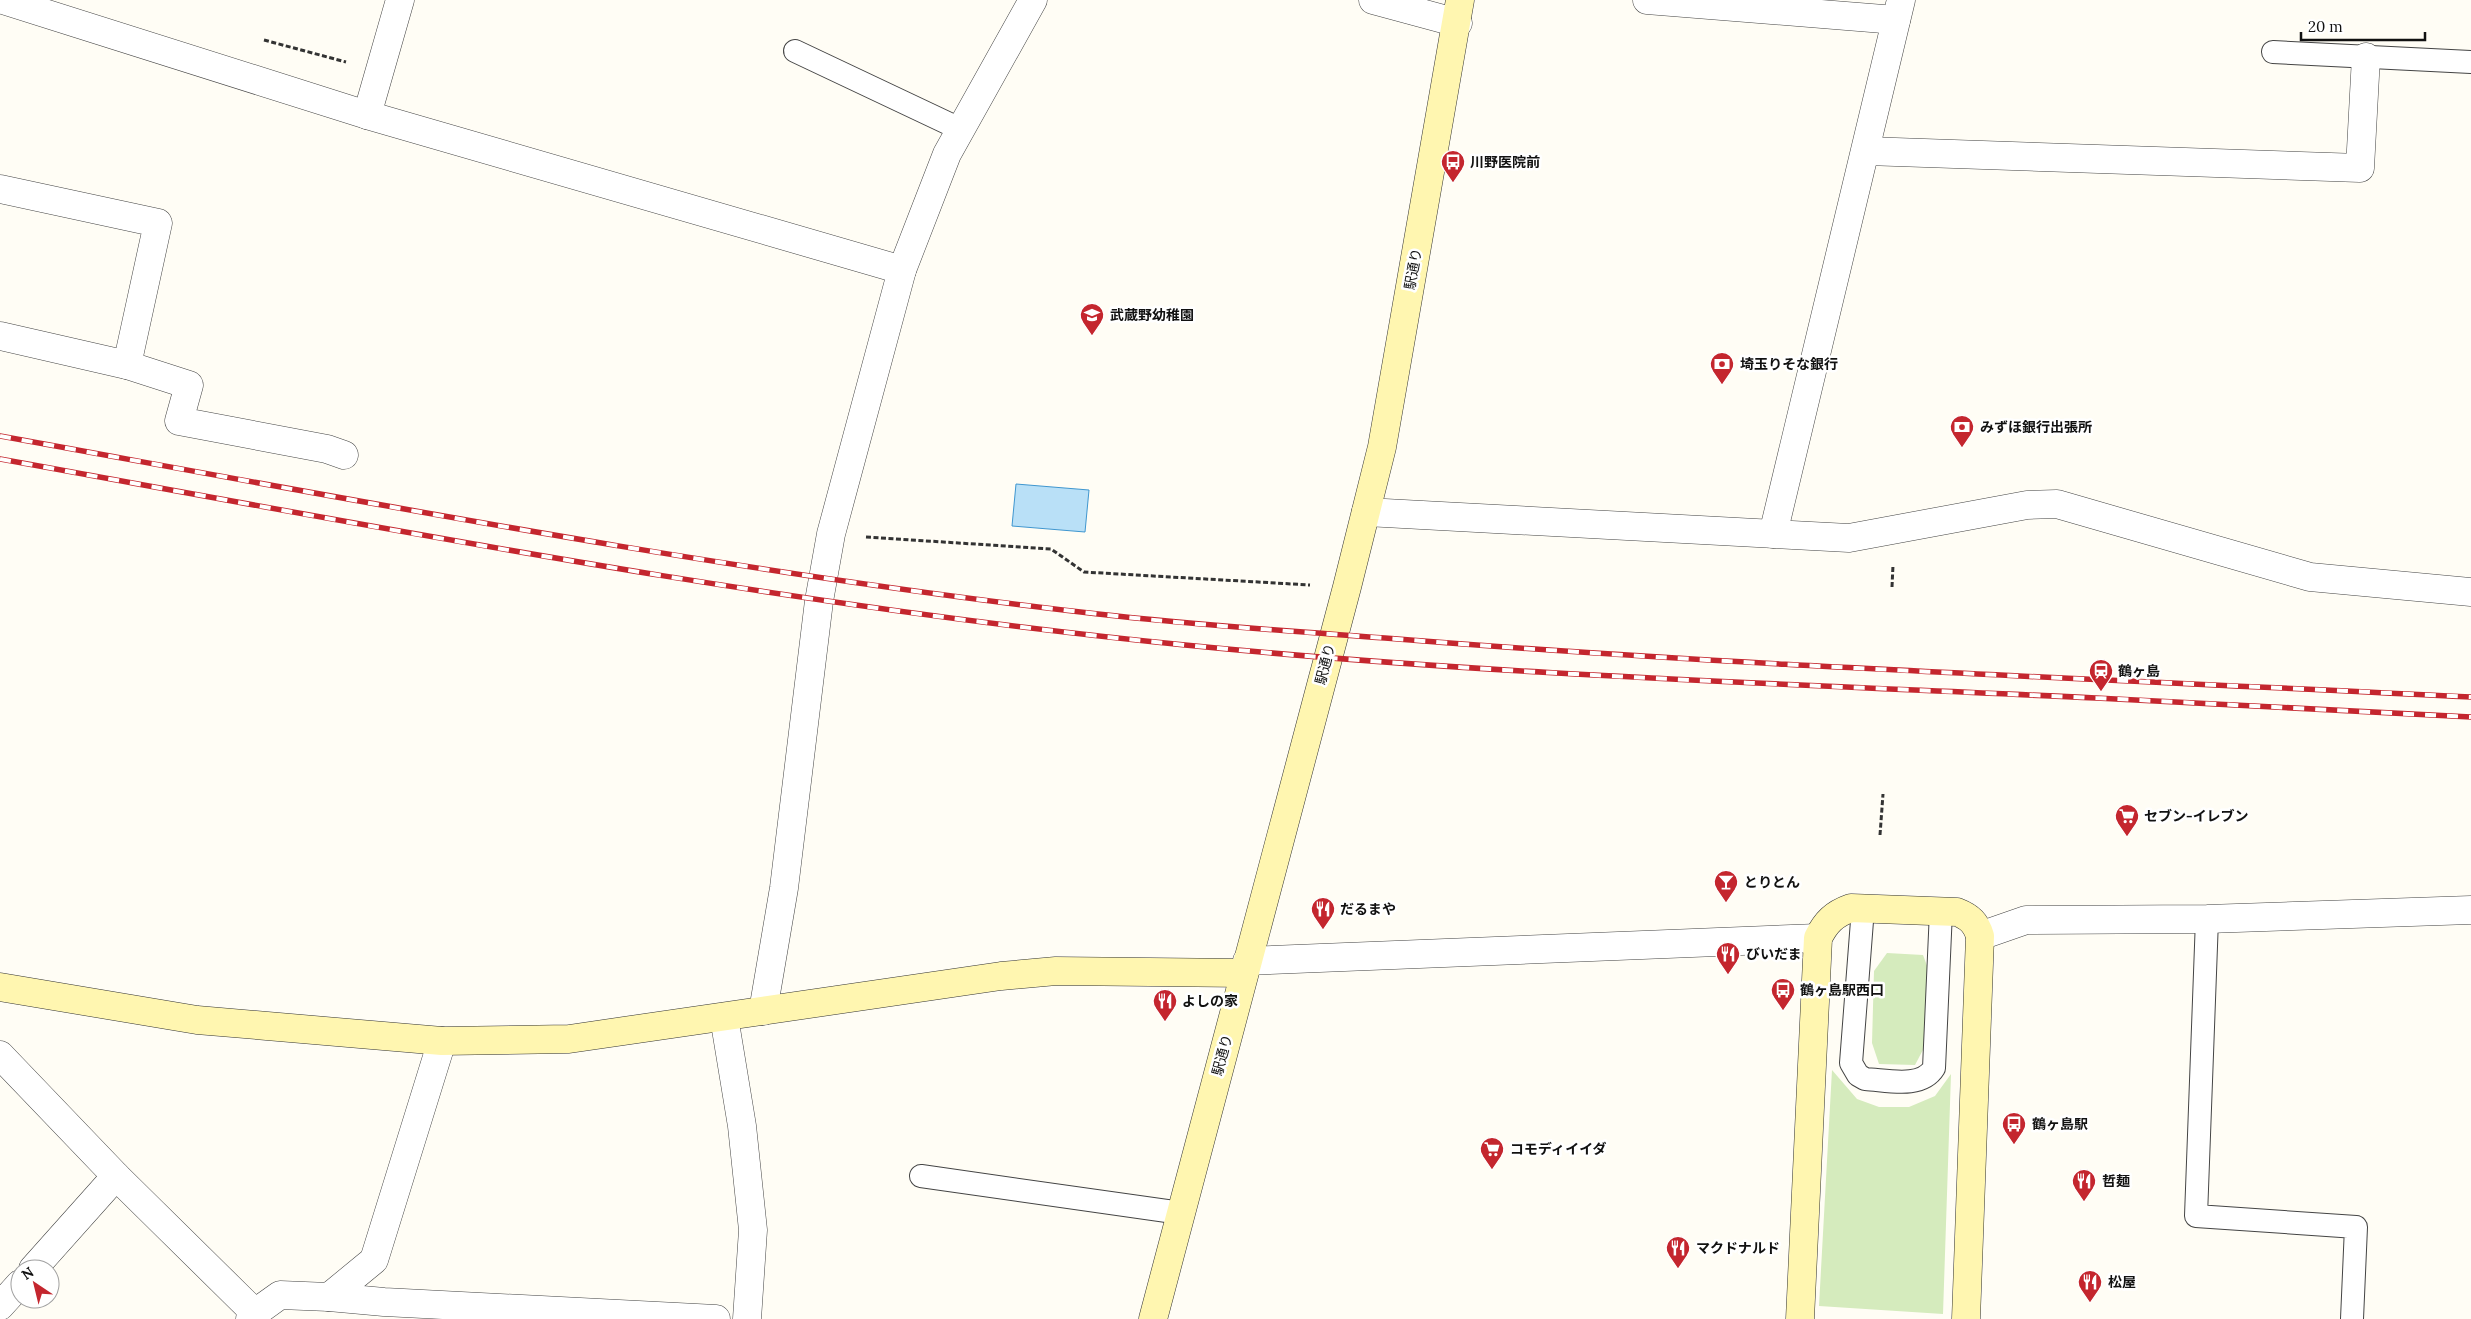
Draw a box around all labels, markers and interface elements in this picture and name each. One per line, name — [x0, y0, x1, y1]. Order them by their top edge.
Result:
scale bar — [2301, 10, 2425, 42]
text: 20 m — [2308, 17, 2343, 36]
bus stop icon: 川野医院前 — [1440, 149, 1466, 183]
place label: 川野医院前 — [1470, 153, 1540, 171]
street label: 駅通り — [1400, 247, 1426, 291]
school or university icon: 武蔵野幼稚園 — [1079, 302, 1105, 336]
place label: 武蔵野幼稚園 — [1110, 306, 1194, 324]
bank icon: 埼玉りそな銀行 — [1709, 351, 1735, 385]
place label: 埼玉りそな銀行 — [1740, 355, 1838, 373]
bank icon: みずほ銀行出張所 — [1949, 414, 1975, 448]
place label: みずほ銀行出張所 — [1980, 418, 2092, 436]
street label: 駅通り — [1311, 641, 1339, 687]
station icon: 鶴ヶ島 — [2088, 658, 2114, 692]
place label: 鶴ヶ島 — [2118, 662, 2160, 680]
supermarket icon: セブン-イレブン — [2114, 803, 2140, 837]
place label: セブン-イレブン — [2144, 807, 2249, 825]
bar icon: とりとん — [1713, 869, 1739, 903]
place label: とりとん — [1744, 873, 1800, 891]
restaurant icon: だるまや — [1310, 896, 1336, 930]
place label: だるまや — [1340, 900, 1396, 918]
restaurant icon: びいだま — [1715, 941, 1741, 975]
place label: びいだま — [1746, 945, 1802, 963]
bus stop icon: 鶴ヶ島駅西口 — [1770, 977, 1796, 1011]
place label: 鶴ヶ島駅西口 — [1800, 981, 1884, 999]
restaurant icon: よしの家 — [1152, 988, 1178, 1022]
place label: よしの家 — [1182, 992, 1238, 1010]
street label: 駅通り — [1208, 1032, 1236, 1078]
bus stop icon: 鶴ヶ島駅 — [2001, 1111, 2027, 1145]
place label: 鶴ヶ島駅 — [2032, 1115, 2088, 1133]
supermarket icon: コモディイイダ — [1479, 1136, 1505, 1170]
place label: コモディイイダ — [1510, 1140, 1606, 1158]
restaurant icon: 哲麺 — [2071, 1168, 2097, 1202]
place label: 哲麺 — [2102, 1172, 2130, 1190]
restaurant icon: マクドナルド — [1665, 1235, 1691, 1269]
place label: マクドナルド — [1696, 1239, 1780, 1257]
north arrow — [10, 1259, 60, 1309]
text: N — [18, 1263, 37, 1284]
restaurant icon: 松屋 — [2077, 1269, 2103, 1303]
place label: 松屋 — [2108, 1273, 2136, 1291]

